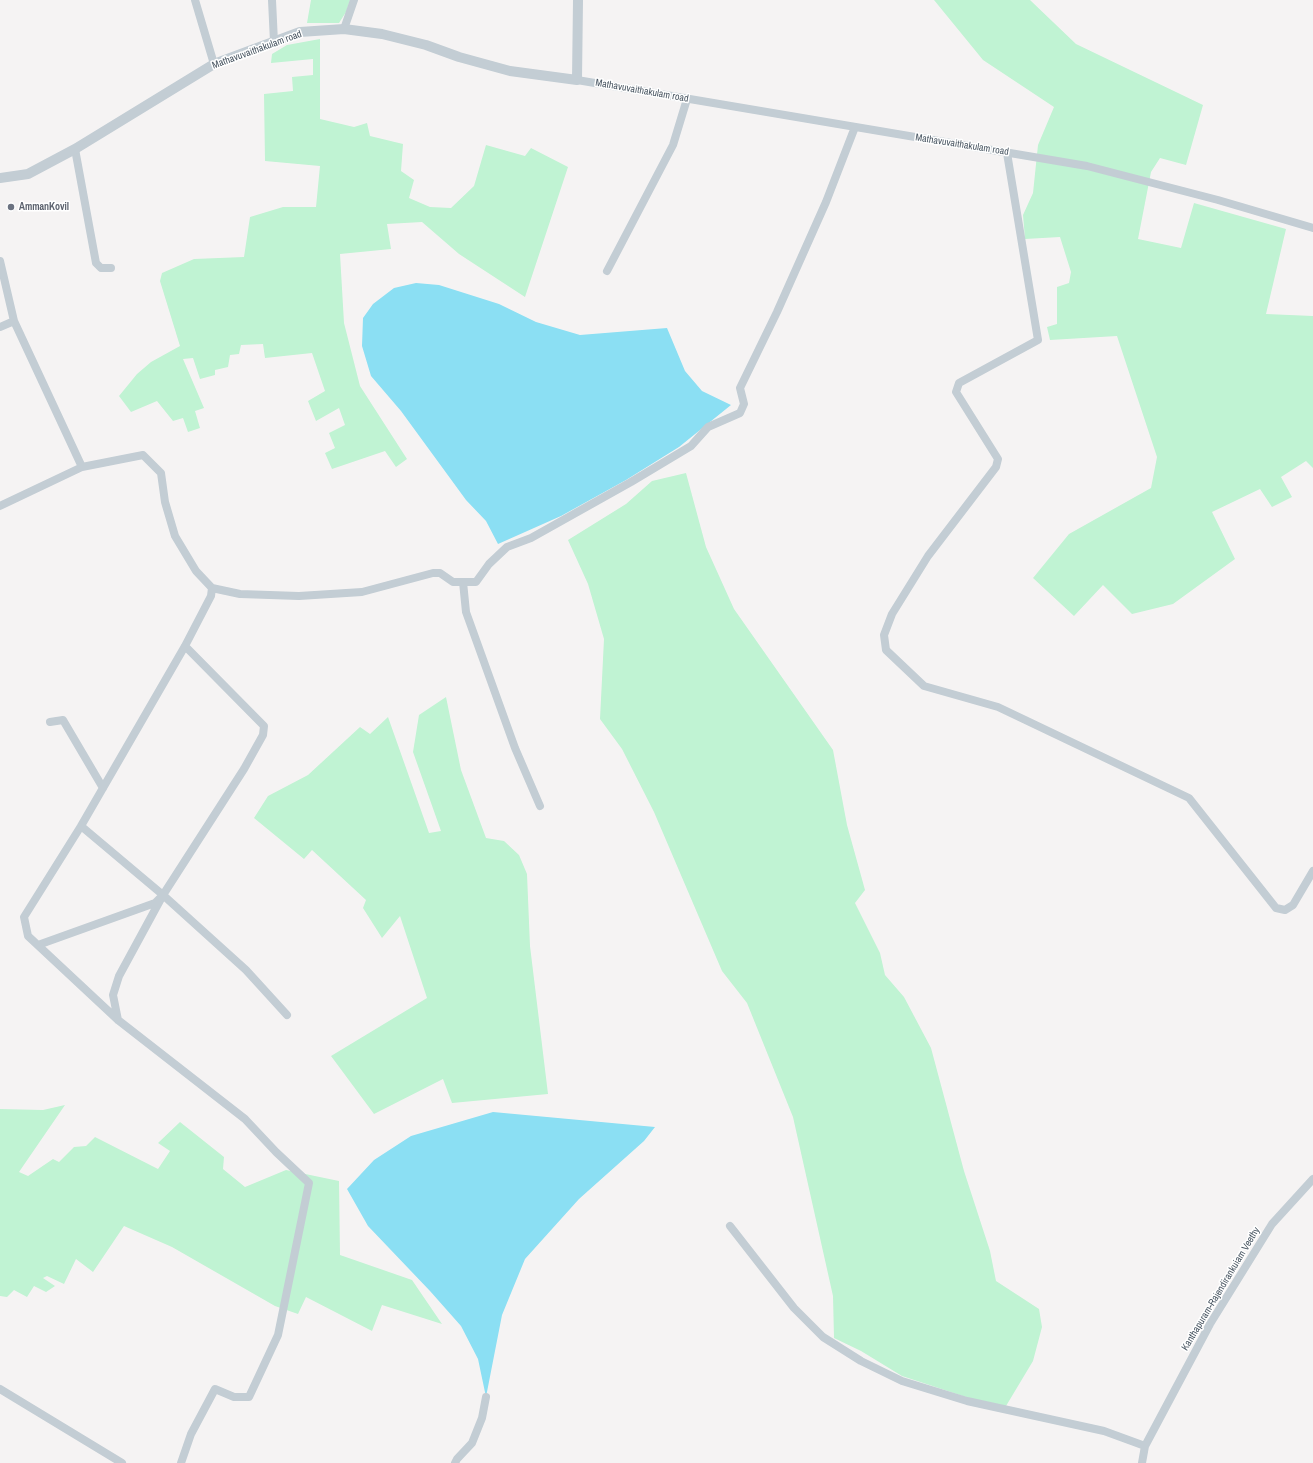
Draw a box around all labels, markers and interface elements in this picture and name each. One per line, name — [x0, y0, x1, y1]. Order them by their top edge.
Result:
street label: Mathavuvaithakulam road — [211, 28, 303, 72]
street label: Mathavuvaithakulam road — [594, 77, 690, 105]
street label: Mathavuvaithakulam road — [914, 132, 1010, 158]
place label: AmmanKovil — [19, 201, 69, 213]
marker: AmmanKovil — [6, 202, 16, 212]
street label: Kanthapuram-Rajendirankuiam Veethy — [1179, 1225, 1263, 1353]

